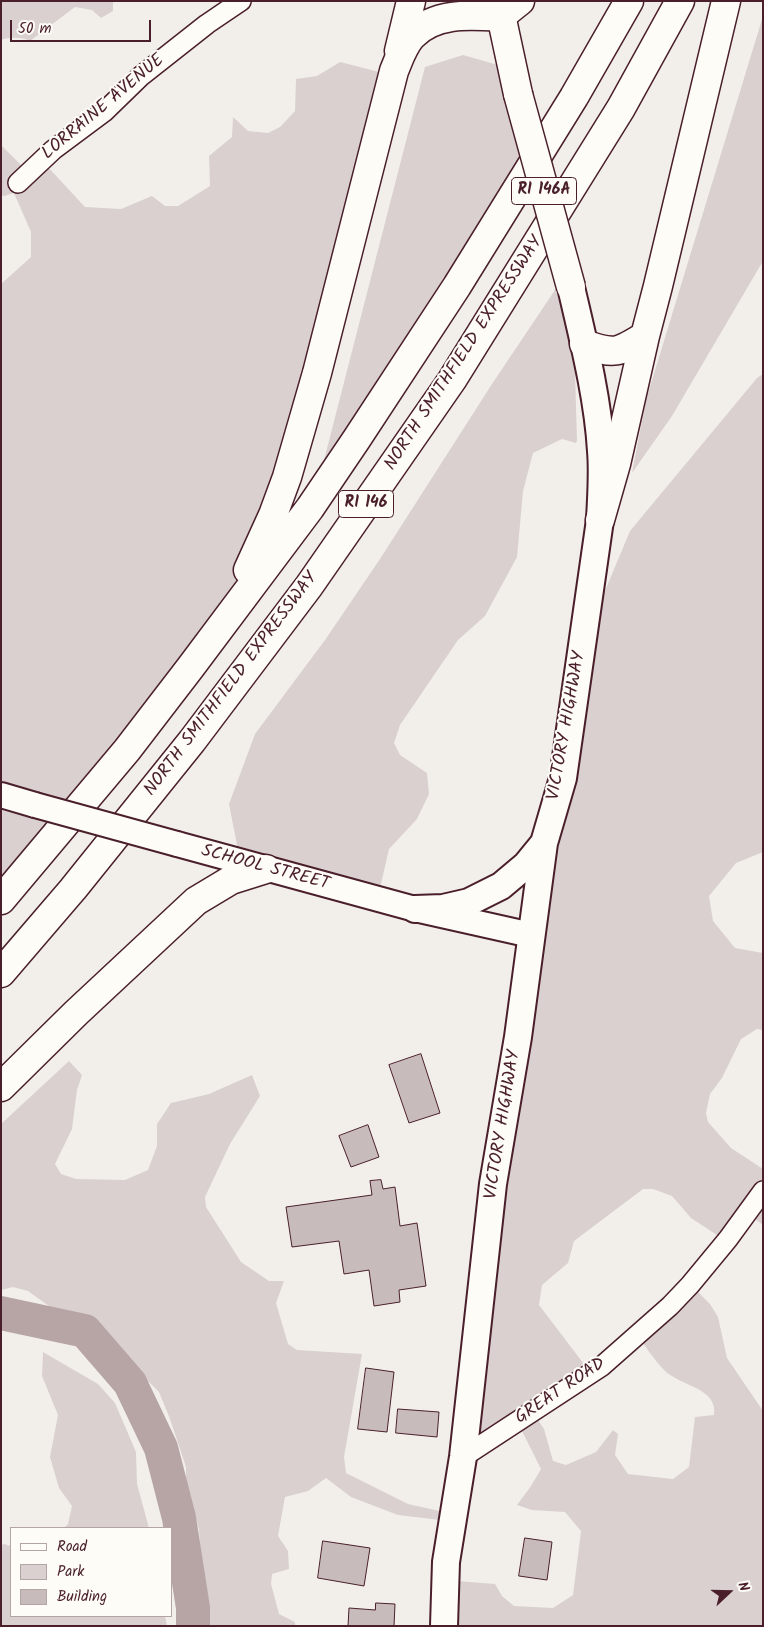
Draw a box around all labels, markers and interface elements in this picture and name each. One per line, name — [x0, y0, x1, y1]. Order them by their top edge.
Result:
scale bar — [12, 10, 154, 42]
text: 50 m — [18, 17, 52, 41]
street label: LORRAINE AVENUE — [39, 51, 169, 165]
road number: RI 146A — [512, 178, 576, 205]
street label: NORTH SMITHFIELD EXPRESSWAY — [381, 233, 549, 475]
road number: RI 146 — [338, 490, 394, 518]
street label: NORTH SMITHFIELD EXPRESSWAY — [141, 569, 323, 801]
street label: VICTORY HIGHWAY — [544, 650, 592, 802]
street label: SCHOOL STREET — [199, 841, 331, 897]
street label: VICTORY HIGHWAY — [482, 1049, 526, 1201]
street label: GREAT ROAD — [512, 1354, 610, 1430]
legend — [10, 1527, 172, 1617]
text: Road — [57, 1535, 87, 1559]
text: Park — [57, 1560, 84, 1584]
north arrow — [704, 1567, 754, 1617]
text: N — [731, 1579, 755, 1595]
text: Building — [57, 1585, 107, 1609]

